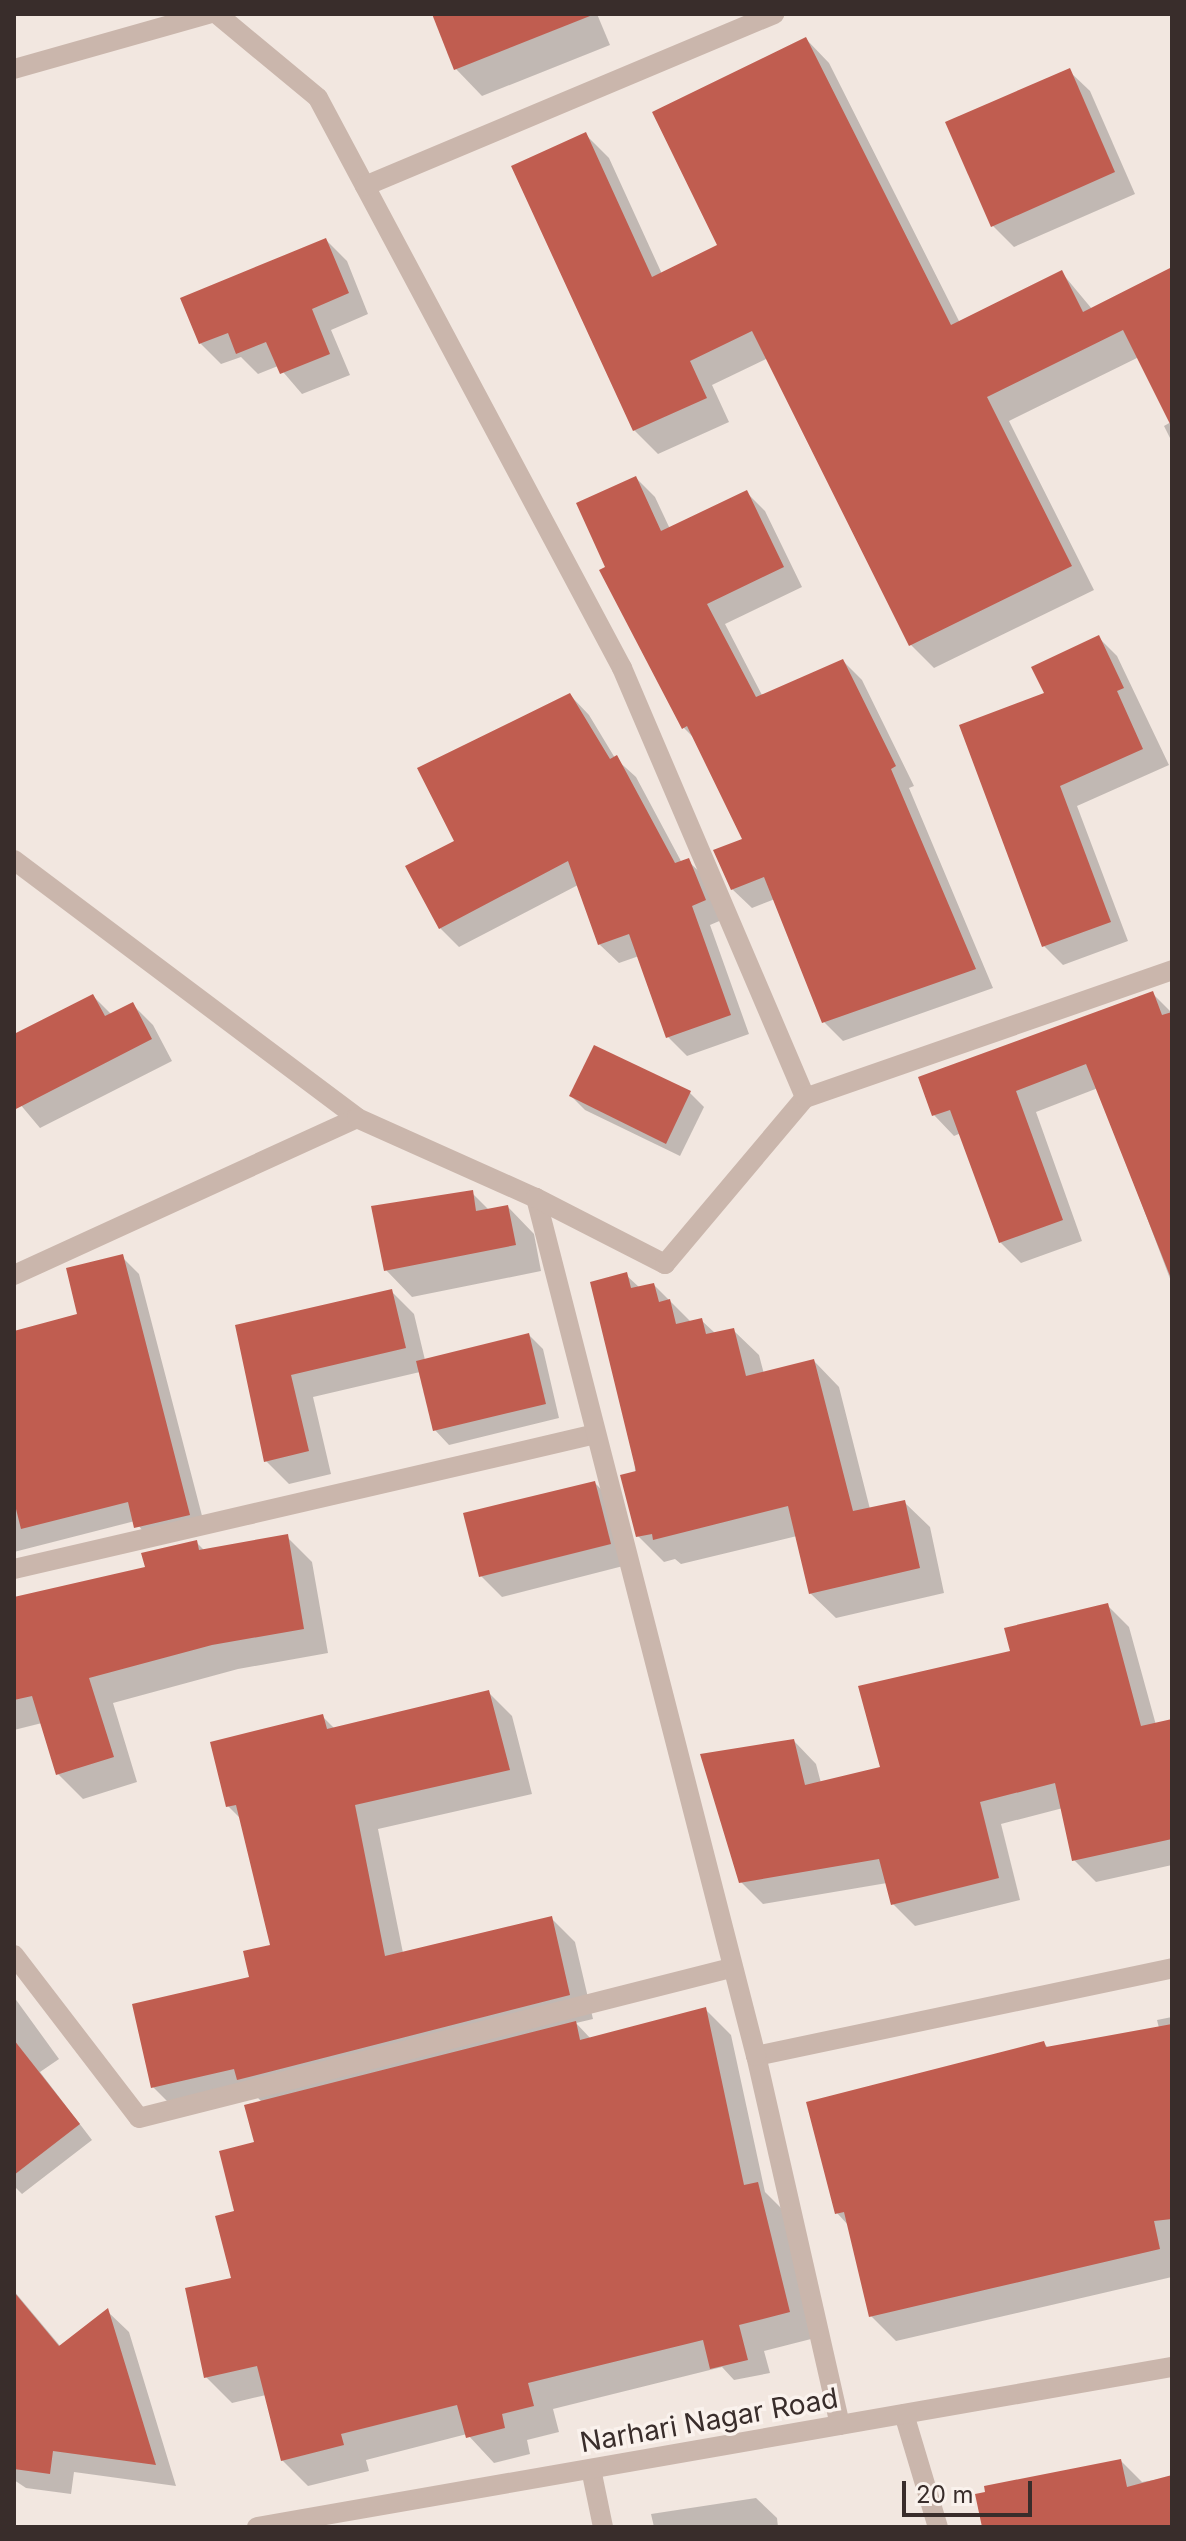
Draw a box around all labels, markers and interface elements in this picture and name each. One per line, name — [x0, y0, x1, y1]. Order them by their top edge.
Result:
street label: Narhari Nagar Road — [577, 2381, 841, 2459]
scale bar — [906, 2465, 1036, 2515]
text: 20 m — [916, 2480, 974, 2509]

